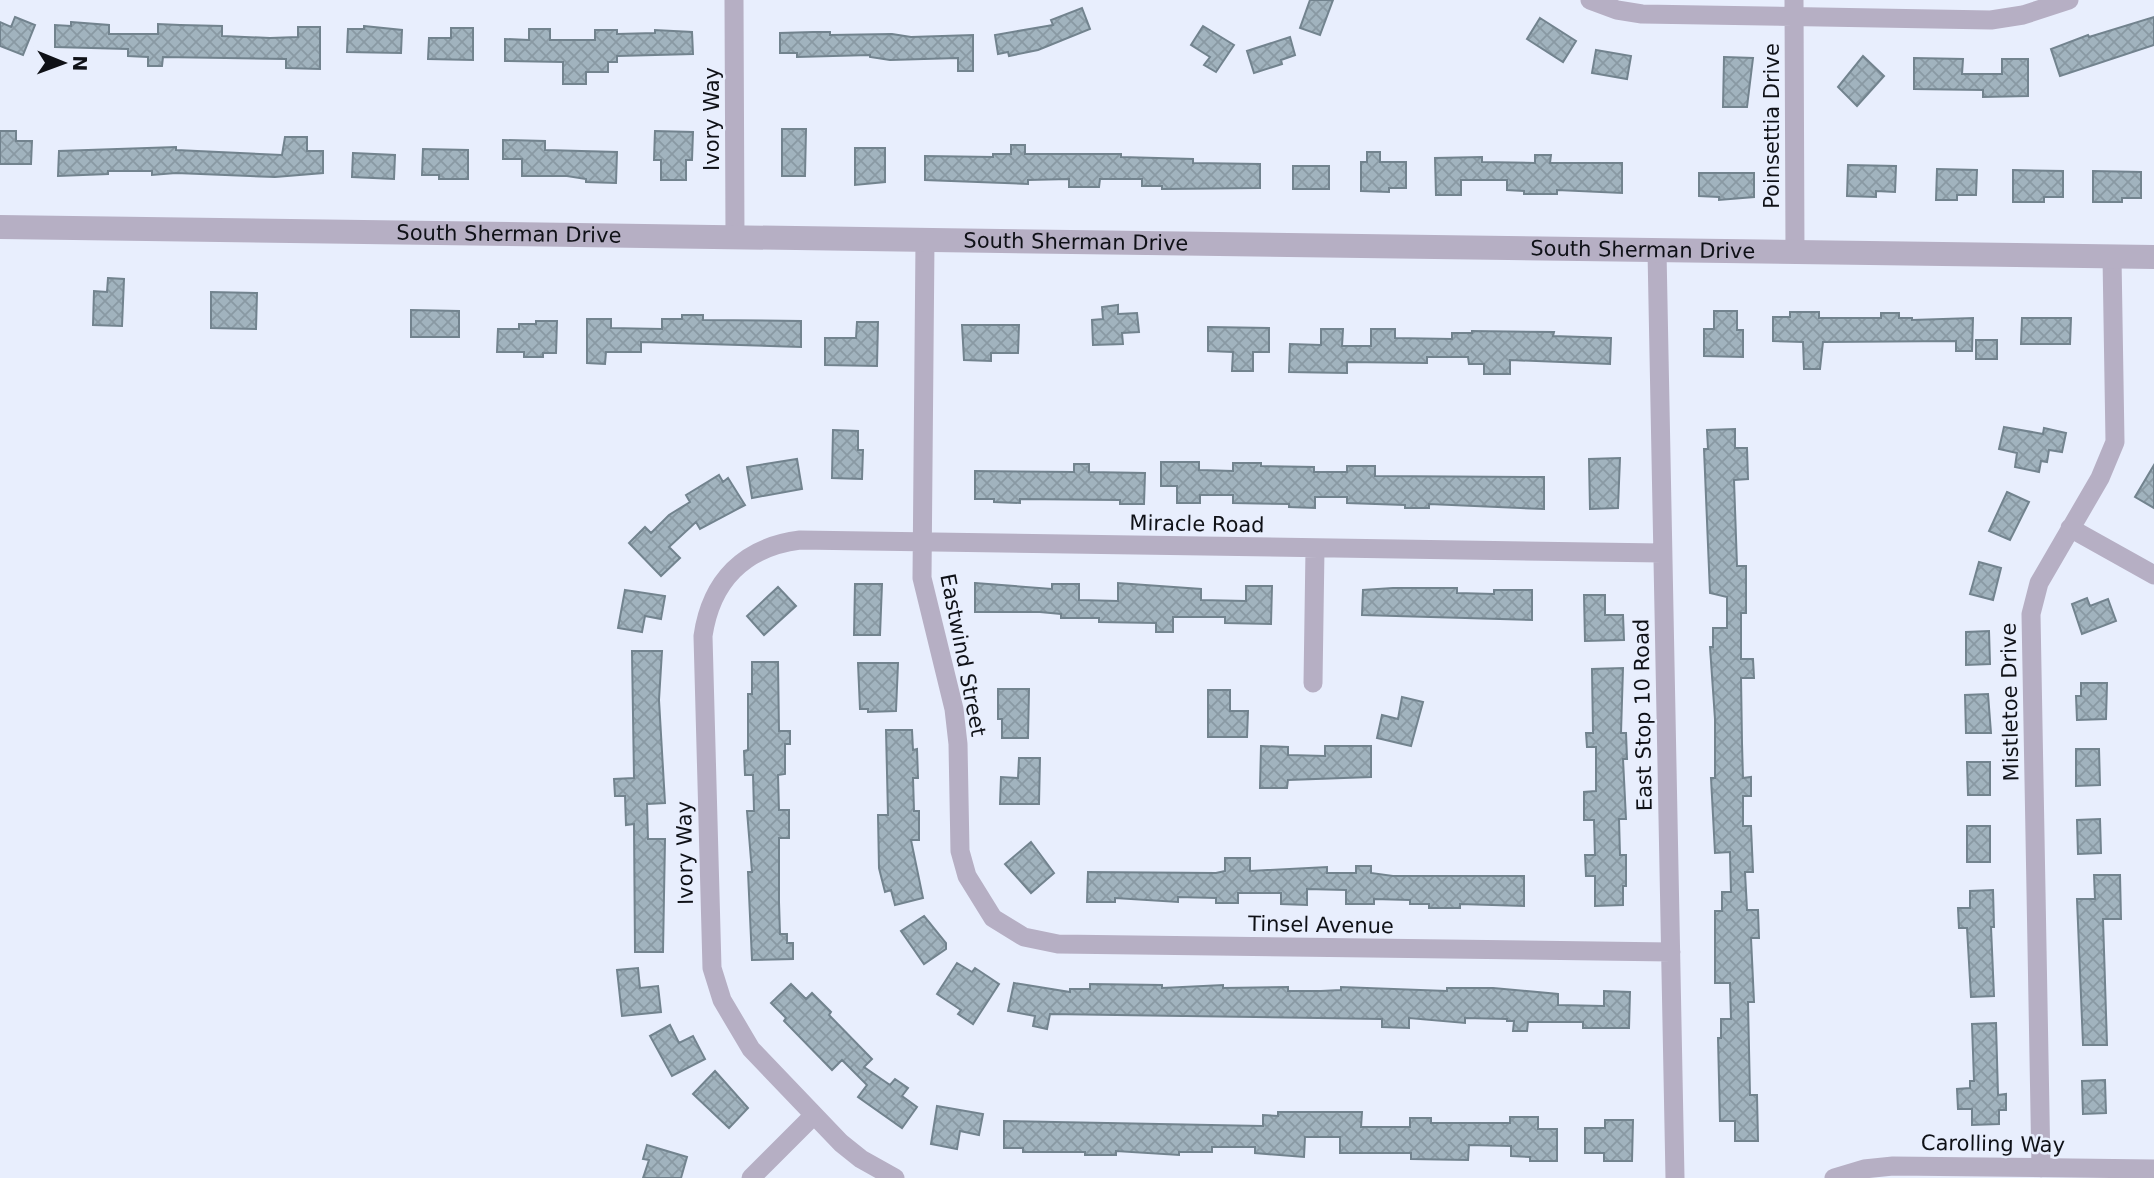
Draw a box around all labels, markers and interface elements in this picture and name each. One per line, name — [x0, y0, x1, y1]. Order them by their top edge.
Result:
north arrow — [28, 28, 98, 98]
street label: Poinsettia Drive — [1760, 43, 1784, 209]
text: N — [69, 55, 91, 71]
street label: Ivory Way — [700, 67, 724, 171]
street label: South Sherman Drive — [396, 221, 622, 248]
street label: South Sherman Drive — [963, 228, 1189, 256]
street label: South Sherman Drive — [1530, 236, 1755, 263]
street label: Miracle Road — [1129, 511, 1265, 537]
street label: Eastwind Street — [935, 572, 991, 738]
street label: East Stop 10 Road — [1629, 619, 1657, 811]
street label: Mistletoe Drive — [1997, 623, 2023, 781]
street label: Ivory Way — [672, 801, 698, 905]
street label: Tinsel Avenue — [1247, 912, 1394, 938]
street label: Carolling Way — [1921, 1131, 2065, 1157]

